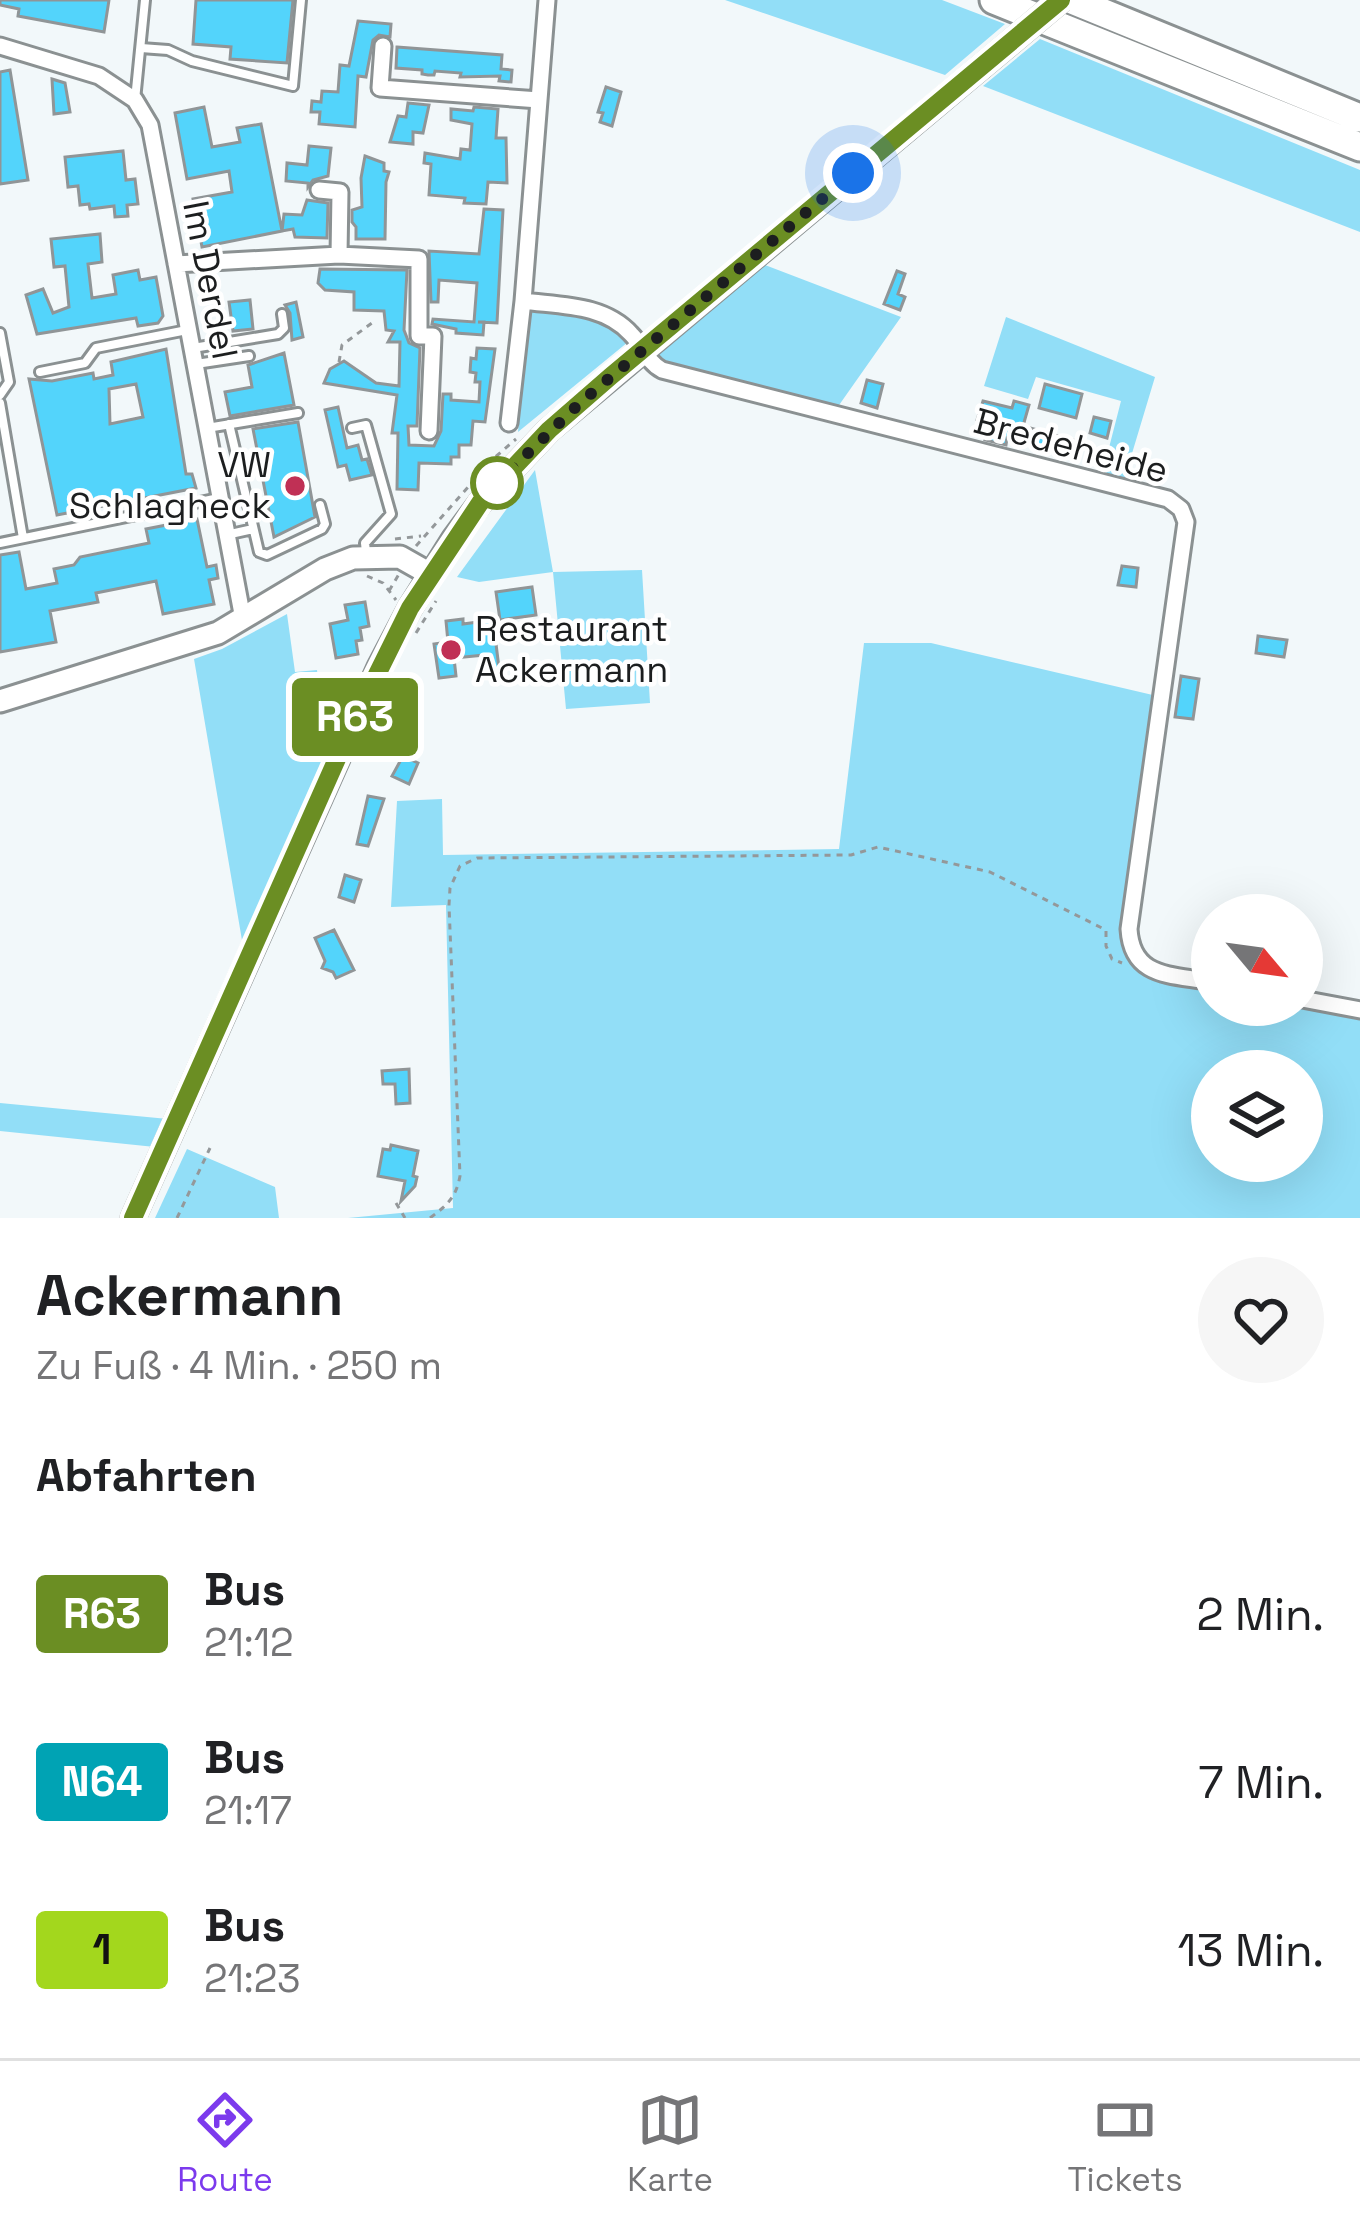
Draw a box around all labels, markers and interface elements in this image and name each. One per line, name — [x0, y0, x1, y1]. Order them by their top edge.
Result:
your location — [823, 143, 883, 203]
street label: Im Derdel — [172, 197, 248, 363]
street label: Bredeheide — [969, 398, 1173, 494]
place label: VW Schlagheck — [69, 442, 271, 529]
unlabelled marker — [472, 458, 522, 508]
marker: VW Schlagheck — [282, 473, 308, 499]
place label: Restaurant Ackermann — [475, 606, 668, 693]
marker: Restaurant Ackermann — [438, 637, 464, 663]
line badge: R63 — [286, 678, 424, 756]
text: R63 — [316, 690, 394, 743]
north arrow — [1191, 894, 1323, 1026]
map controls — [1191, 894, 1323, 1182]
button: layers — [1191, 1050, 1323, 1182]
button: heart — [1198, 1257, 1324, 1383]
text: Ackermann — [36, 1259, 343, 1332]
text: Zu Fuß · 4 Min. · 250 m — [36, 1341, 442, 1390]
text: Abfahrten — [36, 1447, 257, 1504]
text: Bus — [204, 1561, 285, 1618]
text: 2 Min. — [1196, 1586, 1324, 1643]
text: R63 — [63, 1587, 141, 1640]
text: 21:12 — [204, 1618, 294, 1667]
text: Bus — [204, 1729, 285, 1786]
text: 7 Min. — [1198, 1754, 1324, 1811]
text: N64 — [62, 1755, 142, 1808]
text: 21:17 — [204, 1786, 292, 1835]
text: Bus — [204, 1897, 285, 1954]
text: 13 Min. — [1178, 1922, 1324, 1979]
text: 1 — [93, 1923, 111, 1976]
text: 21:23 — [204, 1954, 301, 2003]
tab: Route — [177, 2087, 273, 2201]
tab: Karte — [627, 2087, 713, 2201]
tab: Tickets — [1067, 2087, 1183, 2201]

